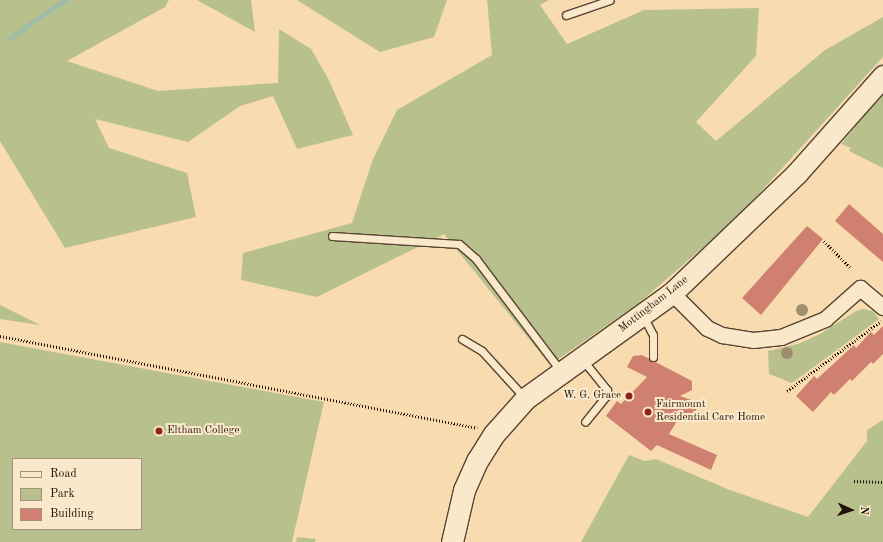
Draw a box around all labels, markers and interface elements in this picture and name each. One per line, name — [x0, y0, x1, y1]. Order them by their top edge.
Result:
street label: Mottingham Lane — [617, 274, 691, 336]
place label: W. G. Grace — [563, 389, 621, 403]
marker: W. G. Grace — [624, 391, 634, 401]
place label: Fairmount Residential Care Home — [656, 399, 765, 425]
marker: Fairmount Residential Care Home — [643, 407, 653, 417]
place label: Eltham College — [167, 424, 239, 438]
marker: Eltham College — [154, 426, 164, 436]
legend — [12, 458, 142, 530]
text: Road — [50, 468, 77, 480]
text: Park — [50, 488, 75, 500]
north arrow — [831, 490, 871, 530]
text: N — [858, 506, 869, 515]
text: Building — [50, 508, 94, 520]

